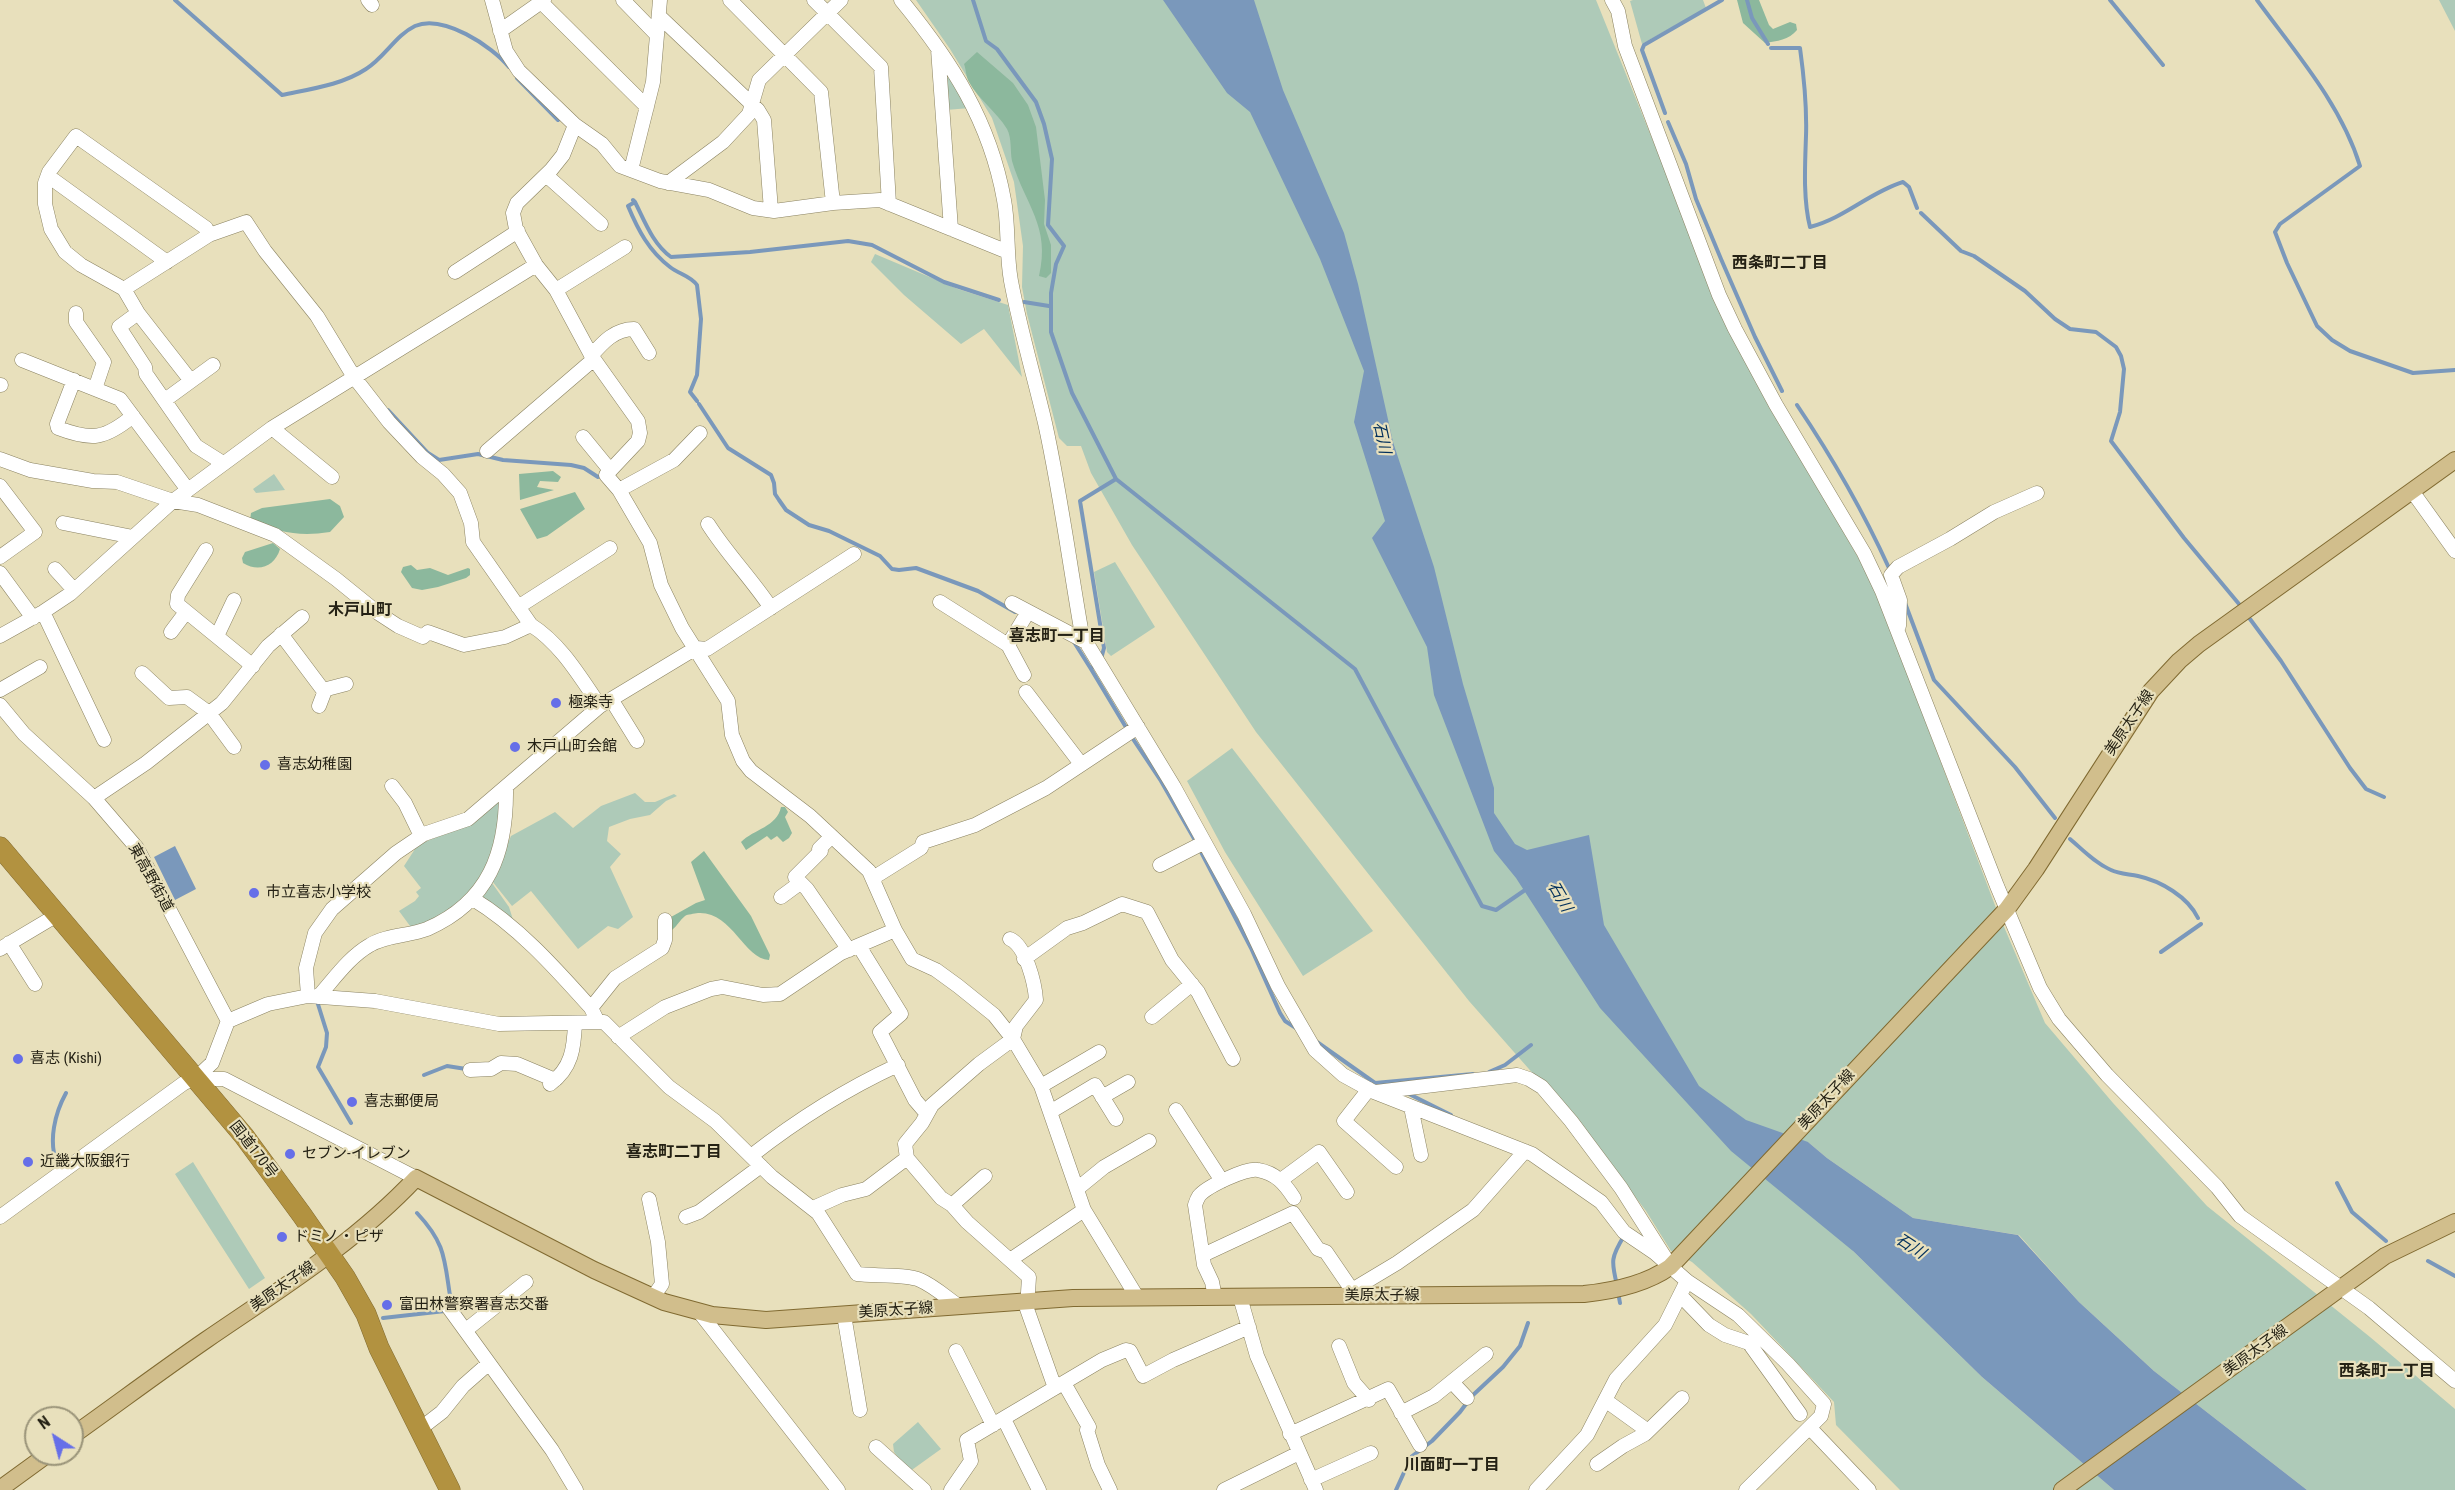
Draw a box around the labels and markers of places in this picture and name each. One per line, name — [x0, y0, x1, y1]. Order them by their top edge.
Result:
place label: 極楽寺 — [568, 694, 613, 712]
marker: 極楽寺 — [549, 696, 563, 710]
place label: 木戸山町会館 — [527, 738, 617, 756]
marker: 木戸山町会館 — [508, 740, 522, 754]
place label: 喜志幼稚園 — [277, 756, 352, 774]
marker: 喜志幼稚園 — [258, 758, 272, 772]
place label: 市立喜志小学校 — [266, 884, 371, 902]
marker: 市立喜志小学校 — [247, 886, 261, 900]
place label: 喜志 (Kishi) — [30, 1050, 102, 1068]
marker: 喜志 (Kishi) — [11, 1052, 25, 1066]
place label: 喜志郵便局 — [364, 1093, 439, 1111]
marker: 喜志郵便局 — [345, 1095, 359, 1109]
place label: セブン-イレブン — [302, 1145, 411, 1163]
marker: セブン-イレブン — [283, 1147, 297, 1161]
place label: 近畿大阪銀行 — [40, 1153, 130, 1171]
marker: 近畿大阪銀行 — [21, 1155, 35, 1169]
place label: ドミノ・ピザ — [294, 1228, 384, 1246]
marker: ドミノ・ピザ — [275, 1230, 289, 1244]
place label: 富田林警察署喜志交番 — [399, 1296, 549, 1314]
marker: 富田林警察署喜志交番 — [380, 1298, 394, 1312]

